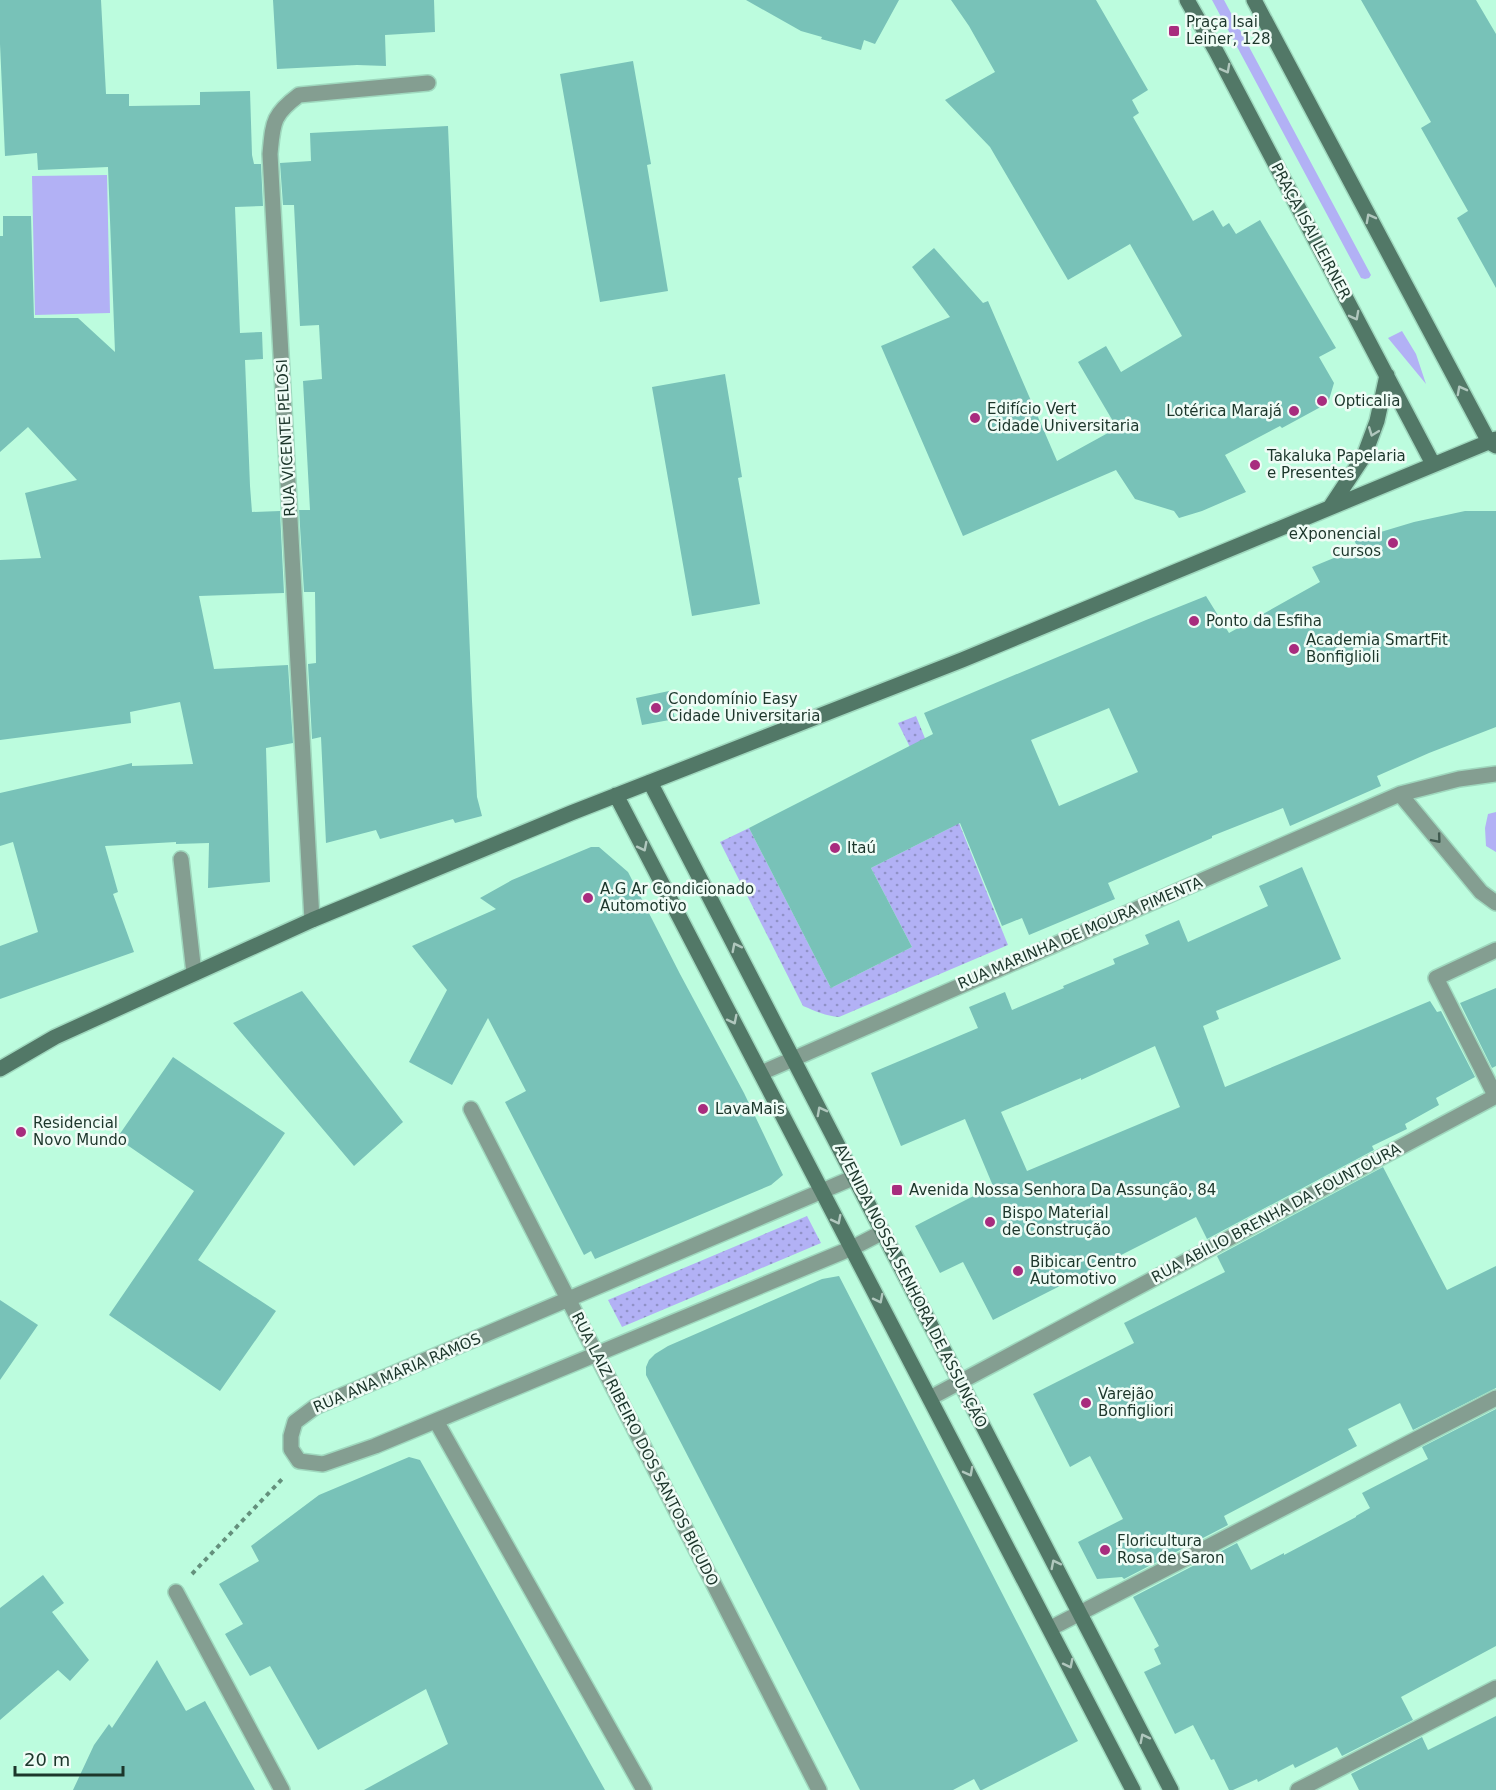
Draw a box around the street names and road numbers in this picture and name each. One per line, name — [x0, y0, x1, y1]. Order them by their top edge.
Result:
street label: PRAÇA ISAI LEIRNER — [1267, 160, 1355, 302]
street label: RUA VICENTE PELOSI — [273, 359, 299, 517]
street label: RUA MARINHA DE MOURA PIMENTA — [955, 873, 1206, 993]
street label: RUA ABÍLIO BRENHA DA FOUNTOURA — [1148, 1138, 1404, 1287]
street label: AVENIDA NOSSA SENHORA DE ASSUNÇÃO — [831, 1141, 992, 1431]
street label: RUA LAIZ RIBEIRO DOS SANTOS BICUDO — [568, 1309, 722, 1589]
street label: RUA ANA MARIA RAMOS — [310, 1329, 484, 1417]

